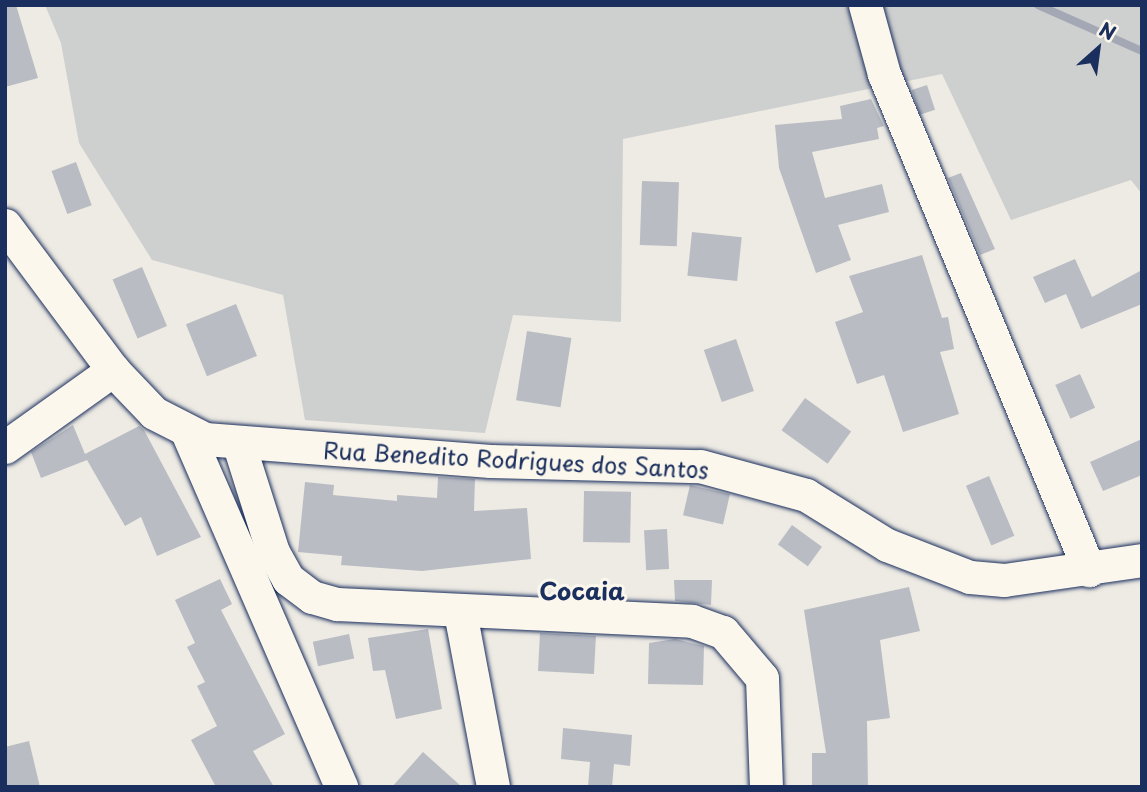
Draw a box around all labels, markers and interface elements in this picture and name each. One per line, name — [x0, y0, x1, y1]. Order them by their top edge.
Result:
north arrow — [1063, 14, 1133, 84]
text: N — [1095, 15, 1121, 46]
street label: Rua Benedito Rodrigues dos Santos — [321, 436, 711, 484]
district label: Cocaia — [539, 577, 625, 605]

